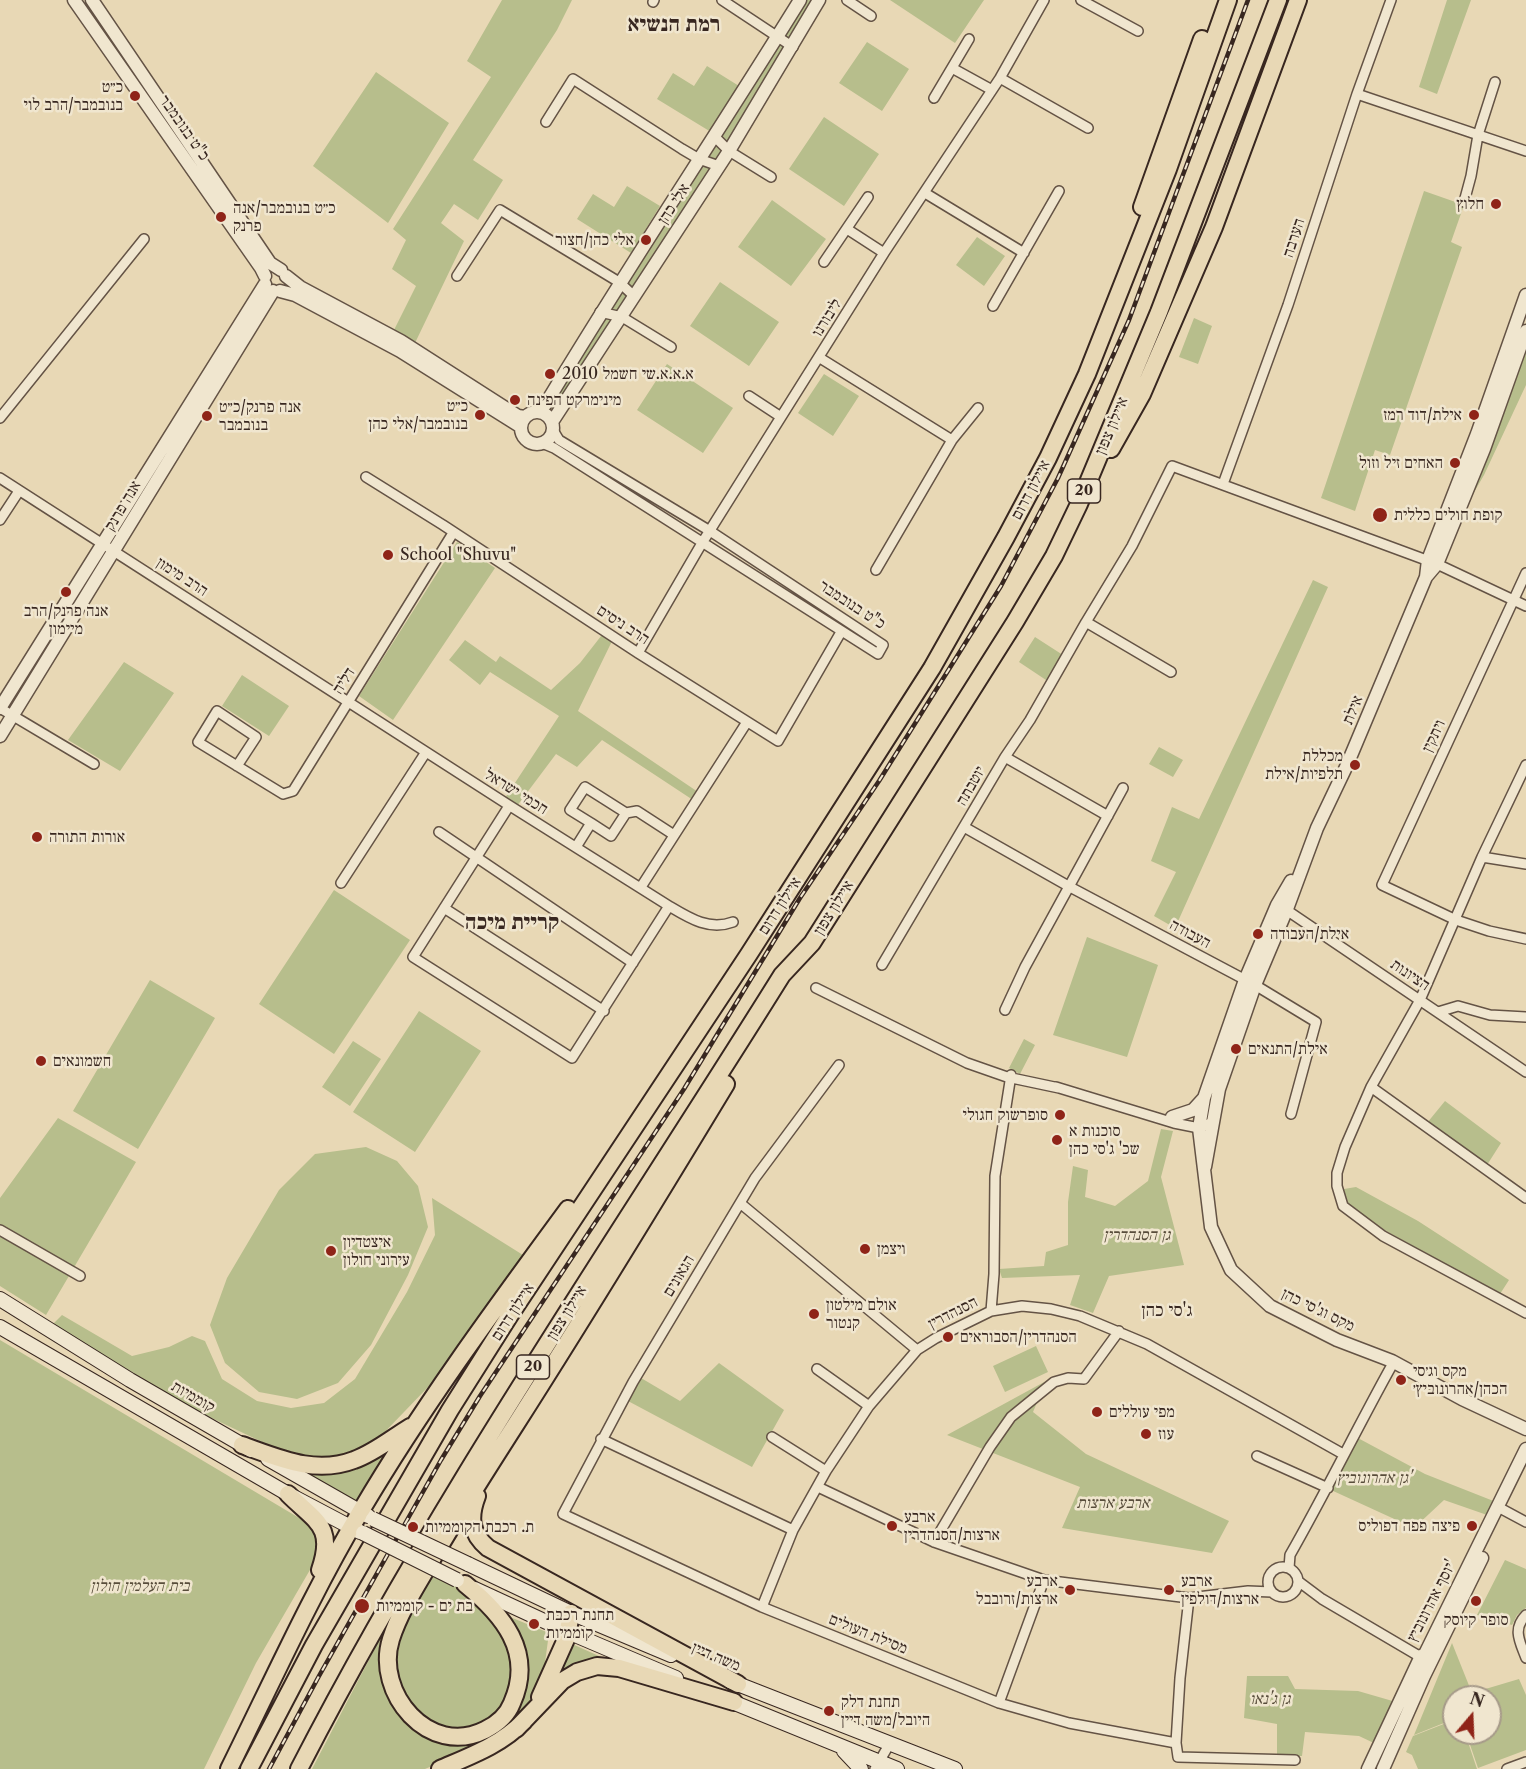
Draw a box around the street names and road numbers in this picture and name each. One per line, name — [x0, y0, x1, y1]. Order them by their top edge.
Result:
street label: כ"ט בנובמבר — [155, 92, 213, 164]
street label: אלי כהן — [654, 180, 694, 228]
street label: הערבה — [1279, 216, 1309, 260]
street label: ליבורנו — [808, 295, 846, 341]
street label: איילון צפון — [1091, 394, 1133, 458]
street label: איילון דרום — [1007, 457, 1055, 523]
street label: אנה פרנק — [101, 477, 145, 535]
road number: 20 — [1068, 479, 1100, 503]
street label: הרב מימון — [153, 553, 211, 601]
street label: כ"ט בנובמבר — [815, 576, 889, 634]
street label: הרב ניסים — [593, 601, 653, 649]
street label: דליה — [328, 664, 360, 698]
street label: אילת — [1338, 693, 1368, 727]
street label: ויתקין — [1418, 717, 1450, 755]
street label: יוטבתה — [952, 763, 990, 809]
street label: חכמי ישראל — [481, 765, 551, 819]
street label: איילון דרום — [754, 874, 806, 938]
street label: איילון צפון — [810, 877, 858, 939]
street label: העבודה — [1166, 915, 1214, 953]
street label: הציונות — [1387, 955, 1433, 995]
street label: הגאונים — [659, 1252, 699, 1300]
street label: איילון דרום — [487, 1280, 539, 1344]
street label: איילון צפון — [543, 1282, 591, 1344]
street label: מקס וג'סי כהן — [1278, 1284, 1358, 1336]
street label: הסנהדרין — [925, 1292, 981, 1334]
road number: 20 — [516, 1355, 550, 1379]
street label: קוממיות — [168, 1377, 218, 1417]
street label: יוסף אהרונוביץ' — [1403, 1557, 1461, 1645]
street label: מסילת העולים — [826, 1610, 910, 1658]
street label: משה דיין — [689, 1638, 743, 1676]

